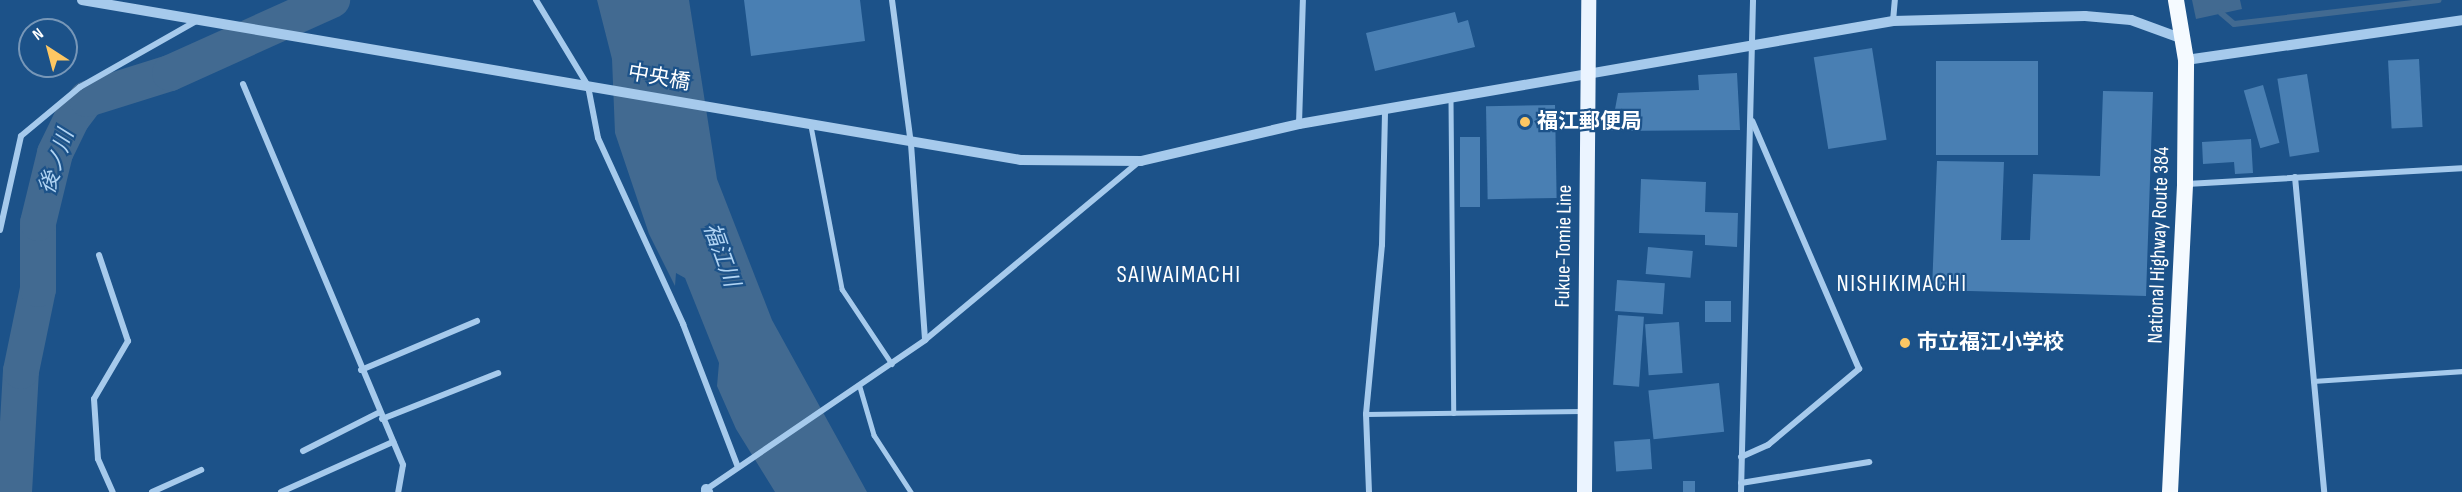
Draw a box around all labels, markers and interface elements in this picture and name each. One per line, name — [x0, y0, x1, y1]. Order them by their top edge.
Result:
north arrow — [18, 18, 78, 78]
text: N — [29, 24, 47, 45]
street label: 中央橋 — [626, 60, 692, 96]
place label: 福江郵便局 — [1537, 109, 1642, 135]
marker: 福江郵便局 — [1518, 115, 1532, 129]
water label: 後ノ川 — [34, 127, 80, 197]
street label: National Highway Route 384 — [2143, 146, 2175, 344]
street label: Fukue-Tomie Line — [1550, 184, 1578, 308]
water label: 福江川 — [697, 219, 745, 291]
district label: SAIWAIMACHI — [1116, 261, 1242, 289]
district label: NISHIKIMACHI — [1836, 270, 1968, 298]
place label: 市立福江小学校 — [1917, 330, 2064, 356]
marker: 市立福江小学校 — [1898, 336, 1912, 350]

